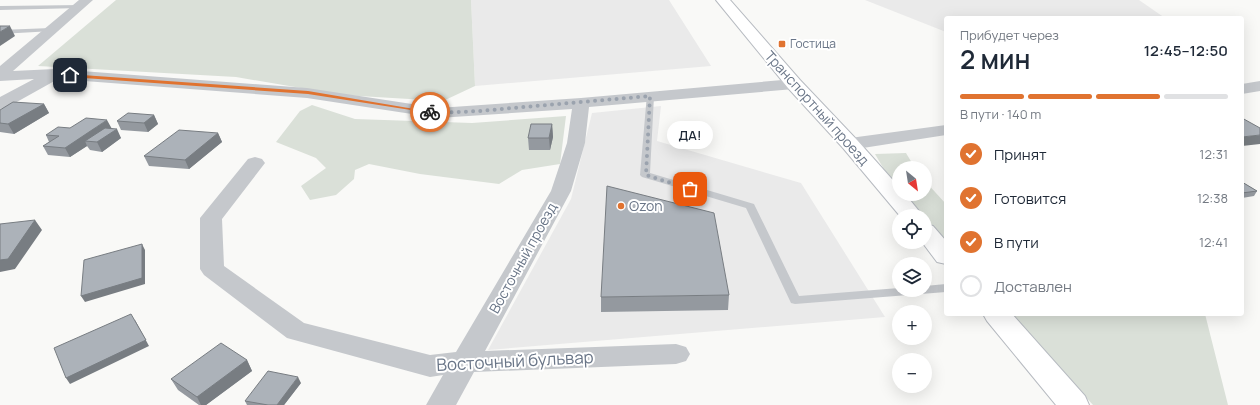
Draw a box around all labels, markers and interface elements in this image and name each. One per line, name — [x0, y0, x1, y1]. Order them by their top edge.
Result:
text: Прибудет через — [960, 26, 1059, 44]
place label: Гостица — [790, 35, 836, 52]
marker: Гостица — [777, 39, 787, 49]
text: 12:45–12:50 — [1144, 40, 1228, 61]
text: 2 мин — [960, 41, 1030, 77]
street label: Транспортный проезд — [761, 46, 874, 169]
pin — [53, 58, 87, 92]
icon: home — [59, 64, 81, 86]
courier — [410, 92, 450, 132]
icon: bike — [419, 101, 441, 123]
text: В пути · 140 m — [960, 105, 1041, 123]
callout: ДА! — [667, 121, 713, 149]
text: ДА! — [679, 126, 701, 144]
icon: check — [960, 143, 982, 165]
text: Принят — [994, 144, 1047, 165]
text: 12:31 — [1199, 145, 1228, 163]
north arrow — [892, 161, 932, 201]
map controls — [892, 161, 932, 393]
pin — [673, 172, 707, 206]
icon: bag — [679, 178, 701, 200]
icon: check — [960, 187, 982, 209]
text: Готовится — [994, 188, 1066, 209]
text: 12:38 — [1197, 189, 1228, 207]
place label: Ozon — [629, 196, 663, 215]
street label: Восточный проезд — [484, 199, 561, 316]
marker: Ozon — [616, 201, 626, 211]
button: locate — [892, 209, 932, 249]
icon: check — [960, 231, 982, 253]
text: В пути — [994, 232, 1039, 253]
text: 12:41 — [1199, 233, 1228, 251]
button: layers — [892, 257, 932, 297]
text: Доставлен — [994, 276, 1072, 297]
button: + — [892, 305, 932, 345]
street label: Восточный бульвар — [436, 345, 594, 376]
button: − — [892, 353, 932, 393]

